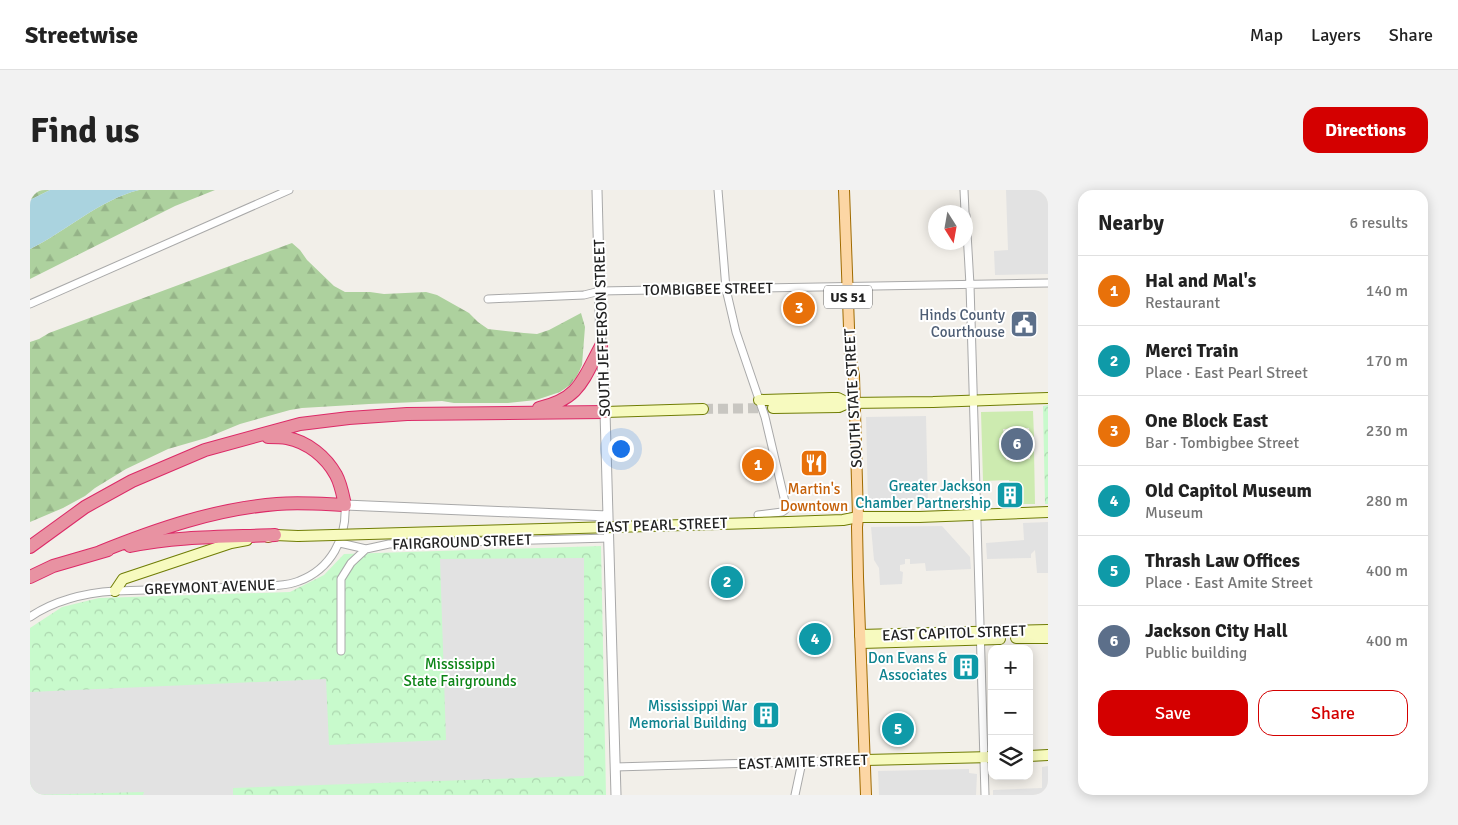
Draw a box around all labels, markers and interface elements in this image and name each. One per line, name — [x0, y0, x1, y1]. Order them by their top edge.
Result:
text: Streetwise — [25, 20, 138, 50]
text: Map — [1250, 24, 1283, 46]
text: Layers — [1311, 24, 1361, 46]
text: Share — [1389, 24, 1433, 46]
button: Directions — [1303, 107, 1428, 153]
text: Find us — [30, 109, 140, 152]
north arrow — [928, 205, 973, 250]
text: Nearby — [1098, 210, 1164, 236]
text: 6 results — [1349, 213, 1408, 233]
street label: SOUTH JEFFERSON STREET — [590, 238, 614, 417]
text: Hal and Mal's — [1145, 269, 1256, 293]
street label: TOMBIGBEE STREET — [643, 279, 774, 299]
text: 1 — [1110, 281, 1118, 301]
text: 140 m — [1366, 281, 1408, 301]
road number: US 51 — [824, 285, 872, 308]
pin: 3 — [783, 289, 815, 327]
text: Restaurant — [1145, 293, 1220, 313]
place label: Hinds County Courthouse — [919, 306, 1005, 341]
public building icon: Hinds County Courthouse — [1009, 309, 1039, 339]
street label: SOUTH STATE STREET — [840, 327, 866, 468]
text: Merci Train — [1145, 339, 1239, 363]
text: 2 — [1110, 351, 1118, 371]
text: 170 m — [1366, 351, 1408, 371]
text: Place · East Pearl Street — [1145, 363, 1308, 383]
text: One Block East — [1145, 409, 1268, 433]
text: 3 — [1110, 421, 1118, 441]
text: 230 m — [1366, 421, 1408, 441]
pin: 6 — [1001, 425, 1033, 463]
text: Bar · Tombigbee Street — [1145, 433, 1299, 453]
your location — [608, 436, 634, 462]
pin: 1 — [742, 446, 774, 484]
restaurant icon: Martin's Downtown — [799, 448, 829, 478]
place label: Greater Jackson Chamber Partnership — [855, 477, 991, 512]
text: Old Capitol Museum — [1145, 479, 1312, 503]
place label: Martin's Downtown — [780, 480, 848, 515]
building icon: Greater Jackson Chamber Partnership — [995, 480, 1025, 510]
text: 4 — [1110, 491, 1118, 511]
text: 280 m — [1366, 491, 1408, 511]
text: Museum — [1145, 503, 1203, 523]
street label: EAST PEARL STREET — [596, 514, 728, 536]
street label: FAIRGROUND STREET — [392, 531, 533, 553]
text: Thrash Law Offices — [1145, 549, 1300, 573]
text: 5 — [1110, 561, 1118, 581]
text: 400 m — [1366, 561, 1408, 581]
pin: 2 — [711, 563, 743, 601]
text: Place · East Amite Street — [1145, 573, 1313, 593]
street label: GREYMONT AVENUE — [144, 576, 276, 598]
text: Jackson City Hall — [1145, 619, 1288, 643]
pin: 4 — [799, 620, 831, 658]
street label: EAST CAPITOL STREET — [882, 621, 1027, 645]
text: 6 — [1110, 631, 1118, 651]
text: 400 m — [1366, 631, 1408, 651]
text: Public building — [1145, 643, 1247, 663]
map controls — [988, 645, 1033, 780]
button: + — [988, 645, 1033, 690]
place label: Don Evans & Associates — [868, 649, 948, 684]
building icon: Don Evans & Associates — [951, 652, 981, 682]
park label: Mississippi State Fairgrounds — [403, 655, 517, 690]
button: − — [988, 690, 1033, 735]
button: Save — [1098, 690, 1248, 736]
button: Share — [1258, 690, 1408, 736]
place label: Mississippi War Memorial Building — [629, 697, 747, 732]
building icon: Mississippi War Memorial Building — [751, 700, 781, 730]
pin: 5 — [882, 710, 914, 748]
button: layers — [988, 735, 1033, 780]
street label: EAST AMITE STREET — [738, 751, 869, 773]

